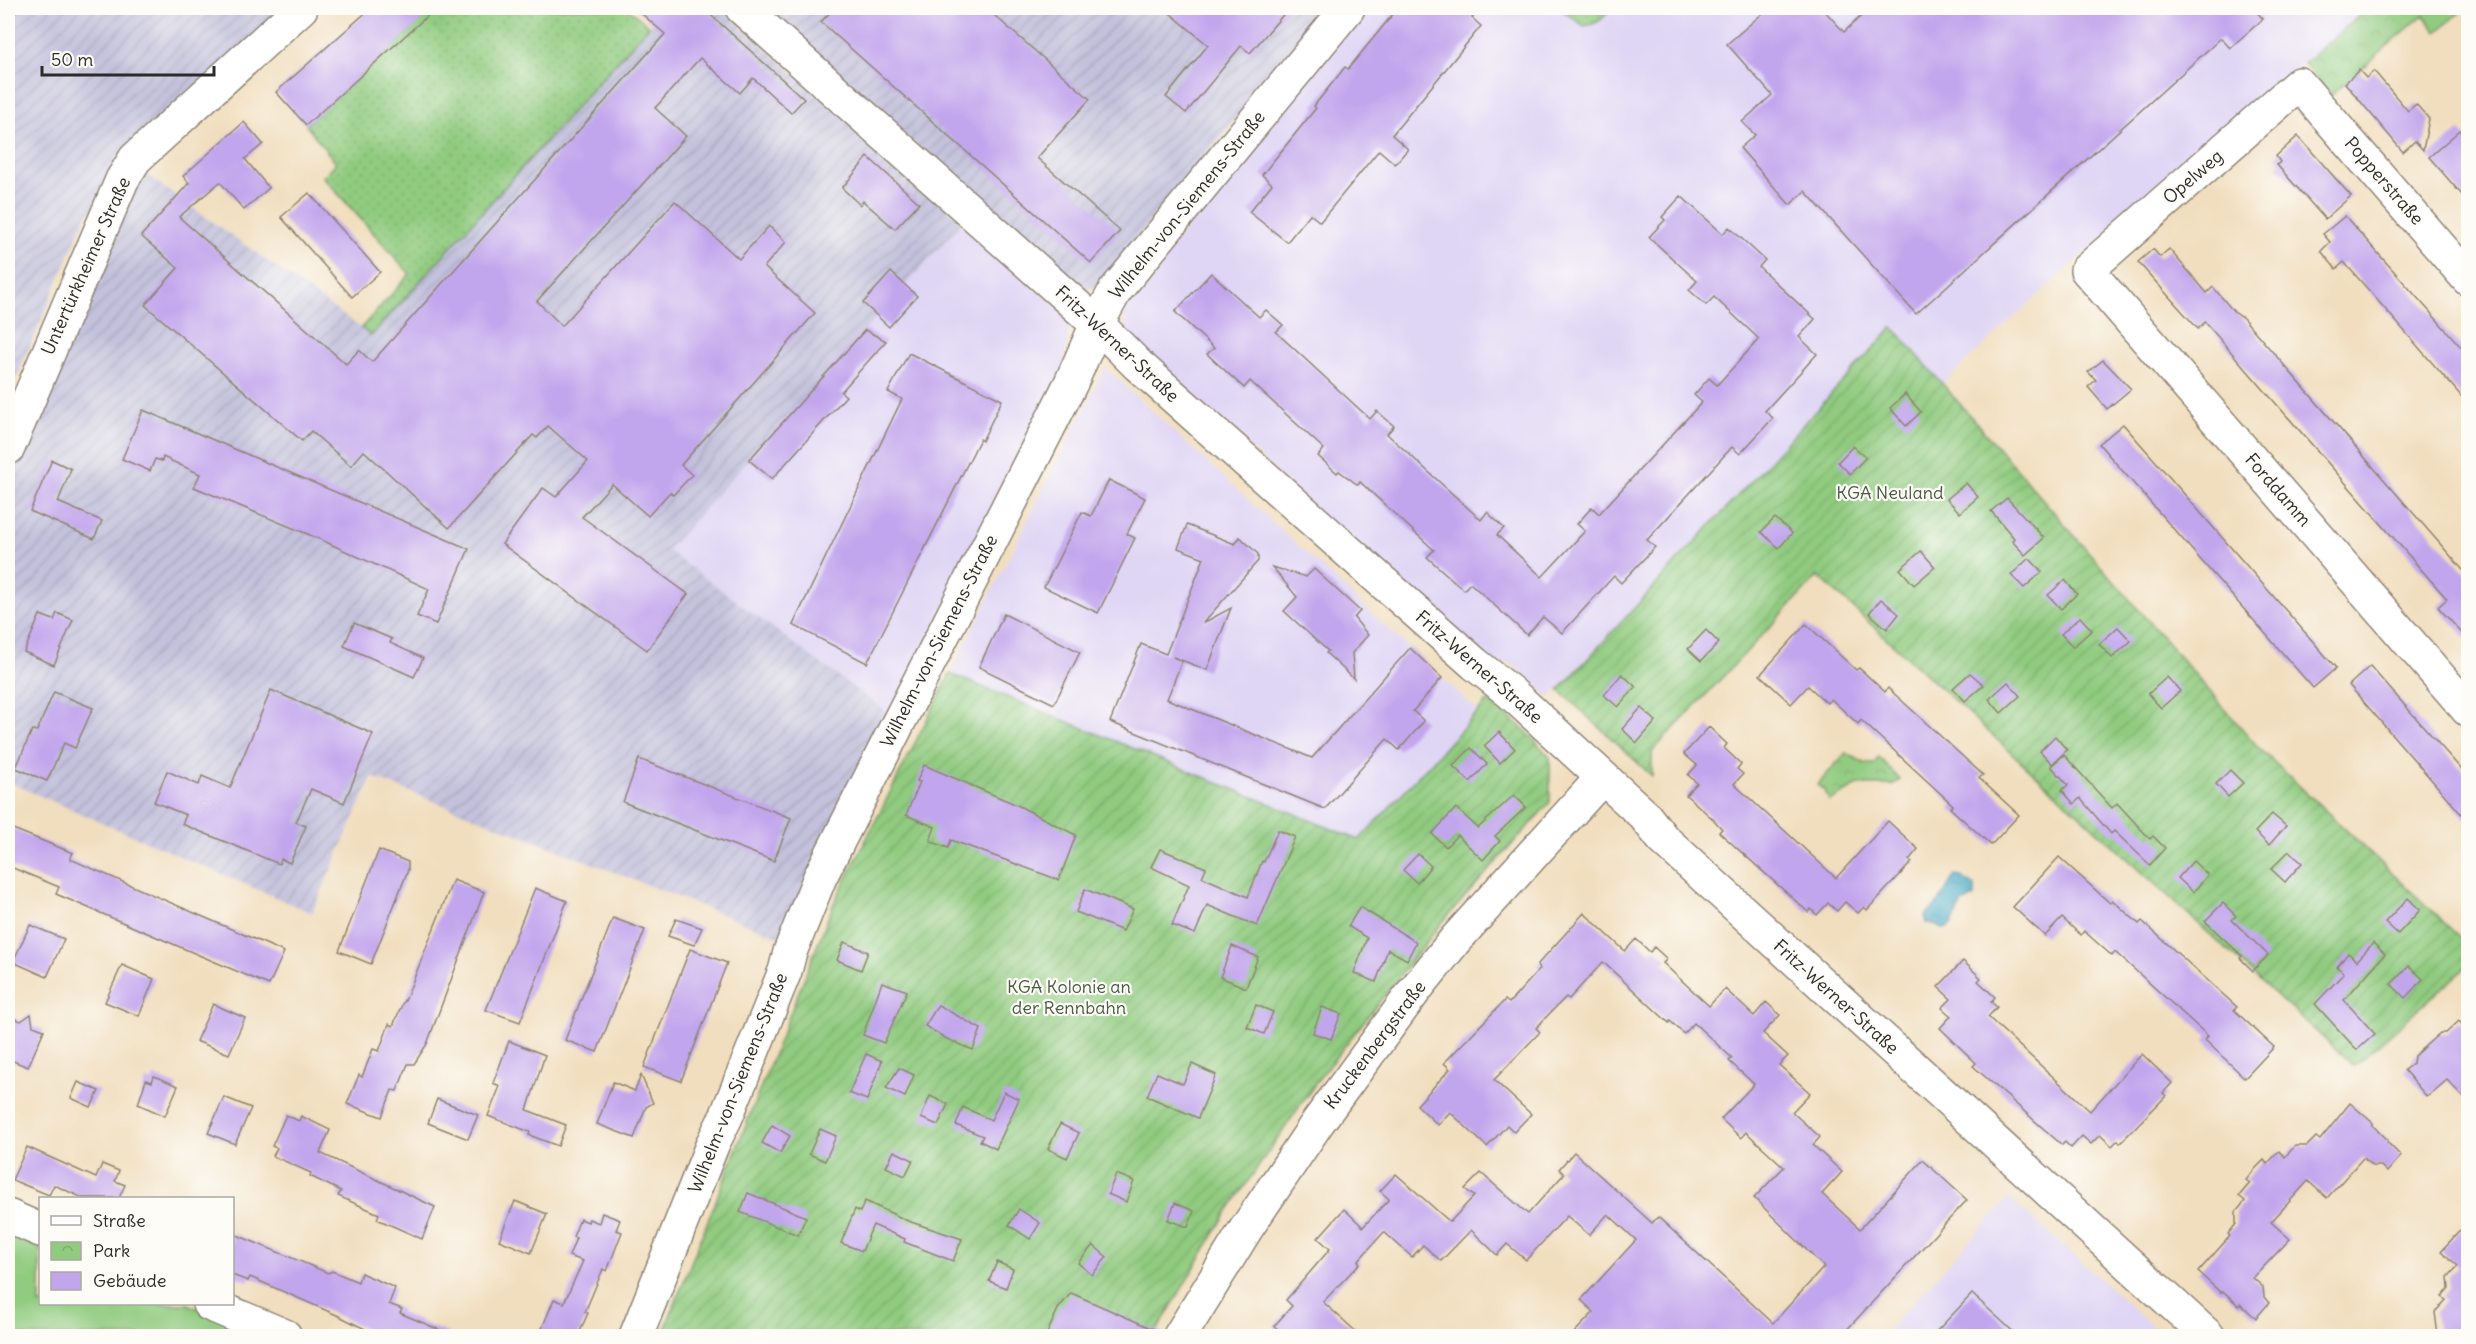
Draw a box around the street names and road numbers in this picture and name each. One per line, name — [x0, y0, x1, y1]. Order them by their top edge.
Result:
street label: Wilhelm-von-Siemens-Straße — [1104, 106, 1270, 303]
street label: Popperstraße — [2340, 132, 2429, 229]
street label: Opelweg — [2158, 144, 2227, 209]
street label: Untertürkheimer Straße — [36, 173, 135, 358]
street label: Fritz-Werner-Straße — [1051, 280, 1184, 407]
street label: Forddamm — [2240, 448, 2317, 531]
street label: Wilhelm-von-Siemens-Straße — [875, 531, 1002, 751]
street label: Fritz-Werner-Straße — [1411, 605, 1548, 728]
street label: Fritz-Werner-Straße — [1769, 934, 1904, 1059]
street label: Wilhelm-von-Siemens-Straße — [683, 969, 792, 1196]
street label: Kruckenbergstraße — [1319, 976, 1430, 1114]

